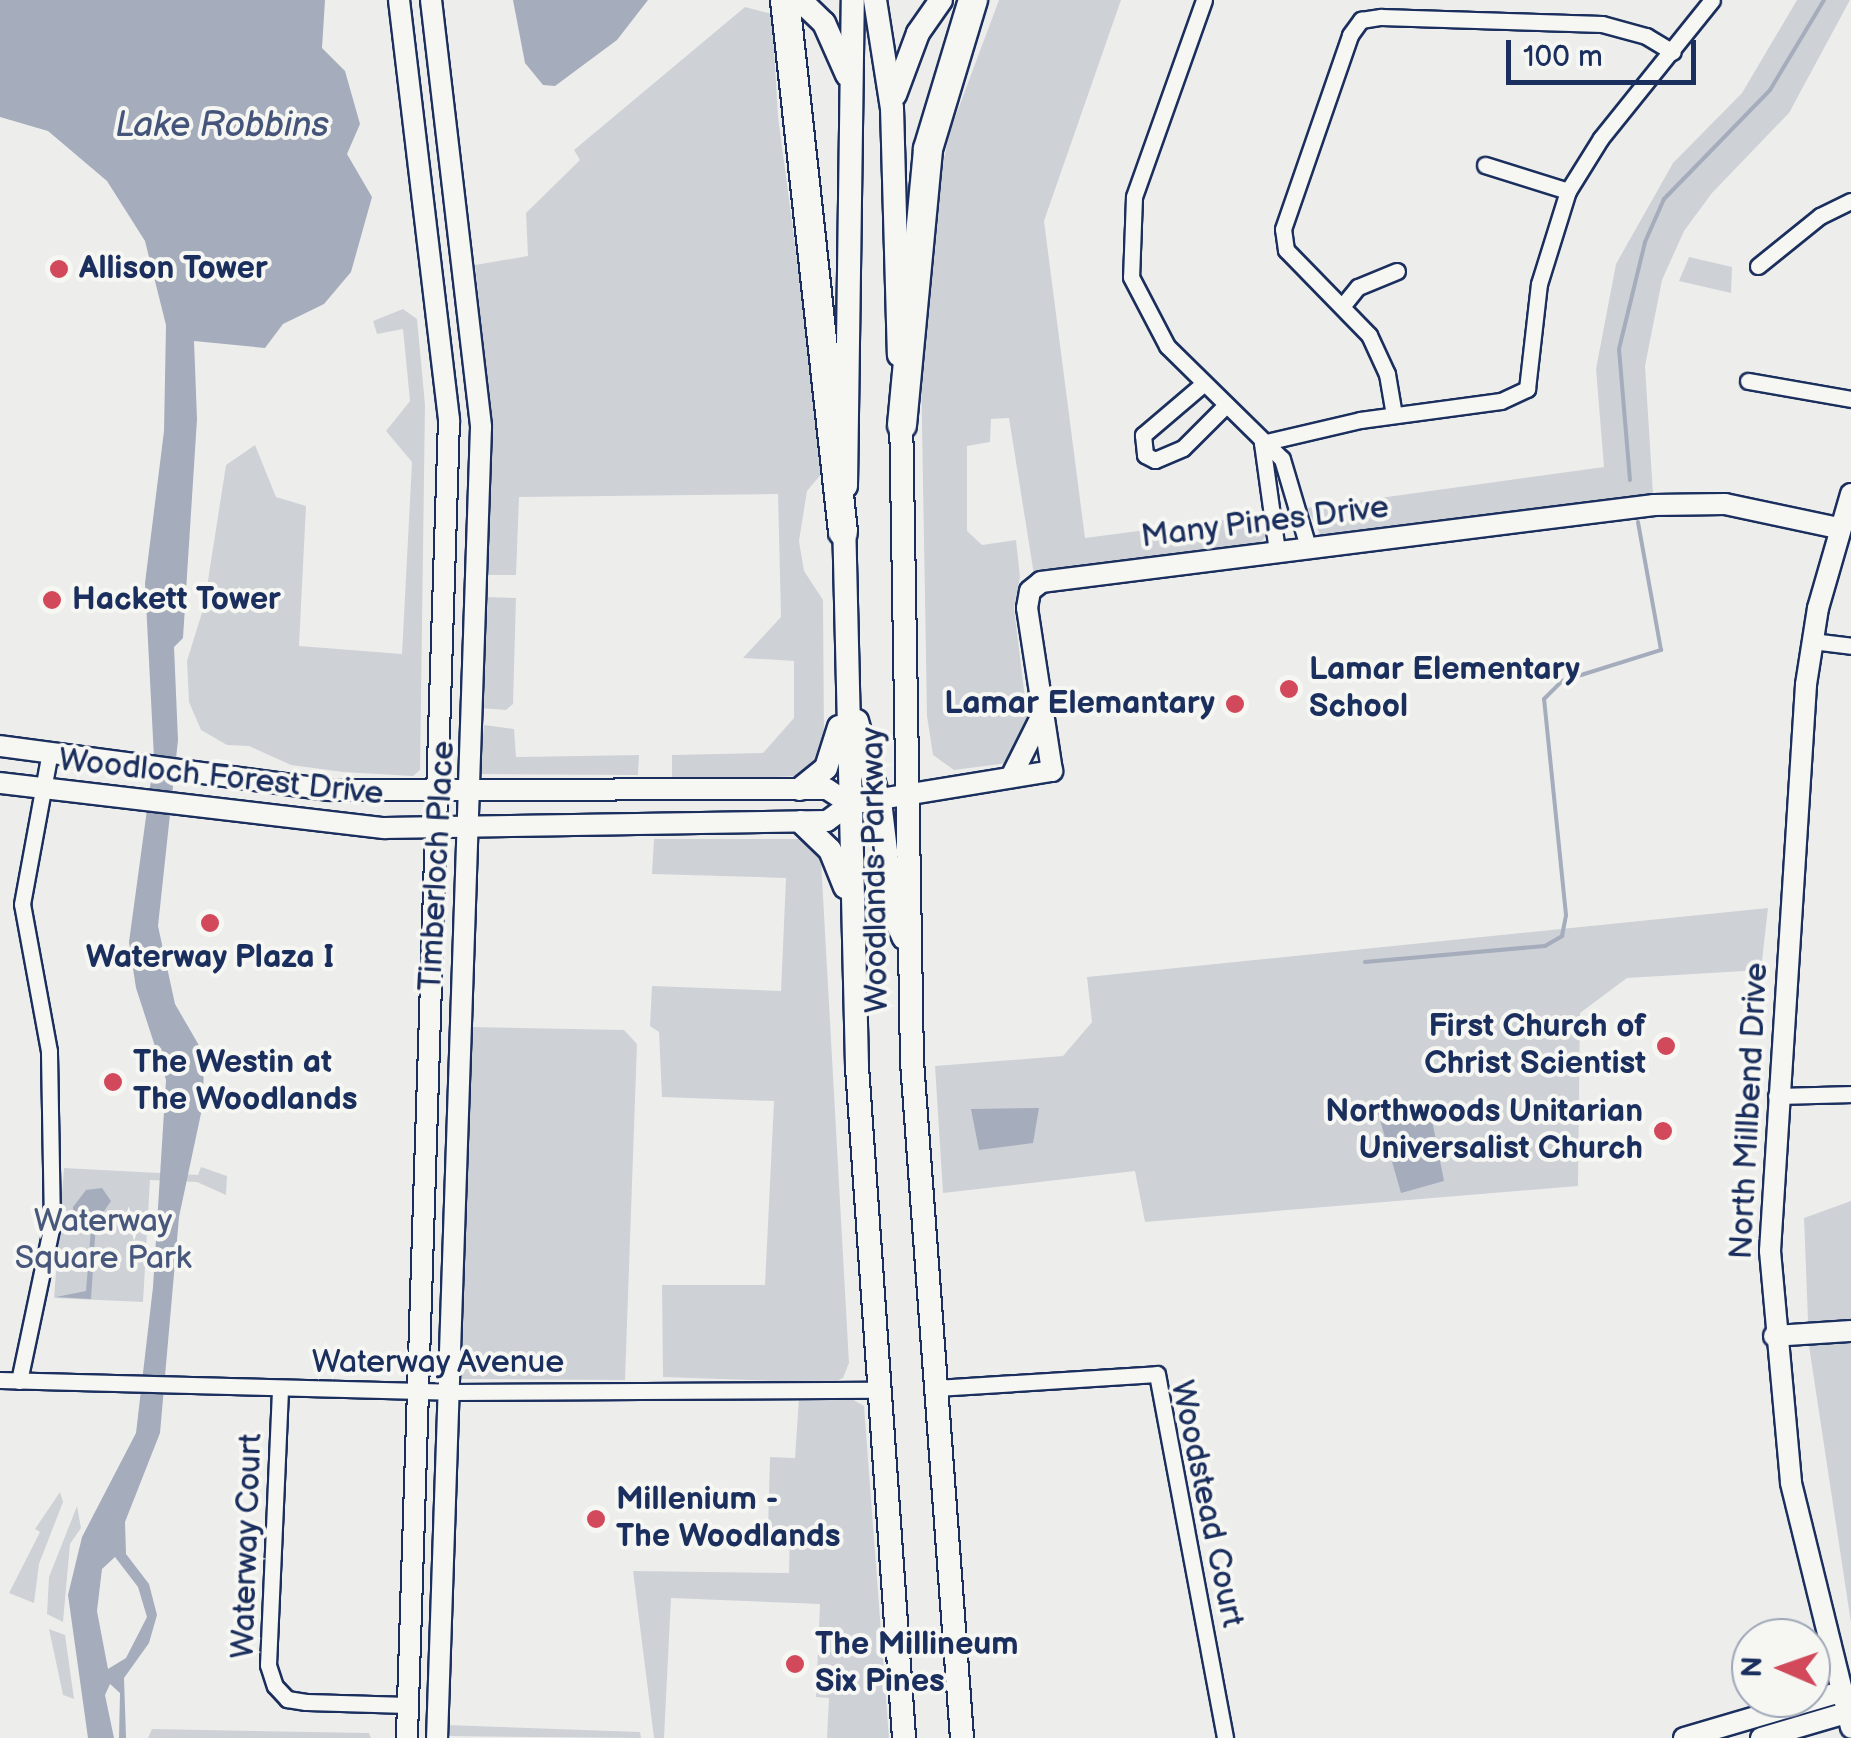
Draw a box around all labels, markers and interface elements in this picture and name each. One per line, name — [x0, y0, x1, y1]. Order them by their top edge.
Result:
scale bar — [1511, 20, 1701, 82]
text: 100 m — [1523, 39, 1603, 75]
water label: Lake Robbins — [115, 105, 329, 147]
place label: Allison Tower — [79, 250, 268, 288]
marker: Allison Tower — [48, 258, 70, 280]
street label: Many Pines Drive — [1138, 489, 1392, 557]
place label: Hackett Tower — [72, 581, 281, 619]
marker: Hackett Tower — [41, 589, 63, 611]
place label: Lamar Elementary School — [1309, 652, 1580, 727]
marker: Lamar Elementary School — [1278, 678, 1300, 700]
place label: Lamar Elemantary — [944, 685, 1215, 723]
marker: Lamar Elemantary — [1224, 693, 1246, 715]
street label: Woodlands Parkway — [854, 727, 898, 1013]
street label: Timberloch Place — [412, 740, 464, 992]
street label: Woodloch Forest Drive — [57, 742, 385, 814]
marker: Waterway Plaza I — [199, 912, 221, 934]
place label: Waterway Plaza I — [85, 939, 335, 977]
street label: North Millbend Drive — [1723, 962, 1777, 1260]
place label: First Church of Christ Scientist — [1424, 1009, 1646, 1084]
marker: First Church of Christ Scientist — [1655, 1035, 1677, 1057]
place label: The Westin at The Woodlands — [133, 1045, 358, 1120]
marker: The Westin at The Woodlands — [102, 1071, 124, 1093]
place label: Northwoods Unitarian Universalist Church — [1325, 1094, 1643, 1169]
marker: Northwoods Unitarian Universalist Church — [1652, 1120, 1674, 1142]
park label: Waterway Square Park — [15, 1204, 191, 1279]
street label: Waterway Avenue — [311, 1344, 565, 1382]
street label: Woodstead Court — [1161, 1377, 1251, 1631]
street label: Waterway Court — [225, 1432, 271, 1660]
place label: Millenium - The Woodlands — [616, 1482, 841, 1557]
marker: Millenium - The Woodlands — [585, 1508, 607, 1530]
north arrow — [1731, 1618, 1831, 1718]
place label: The Millineum Six Pines — [815, 1627, 1019, 1702]
marker: The Millineum Six Pines — [784, 1653, 806, 1675]
text: N — [1736, 1656, 1769, 1678]

